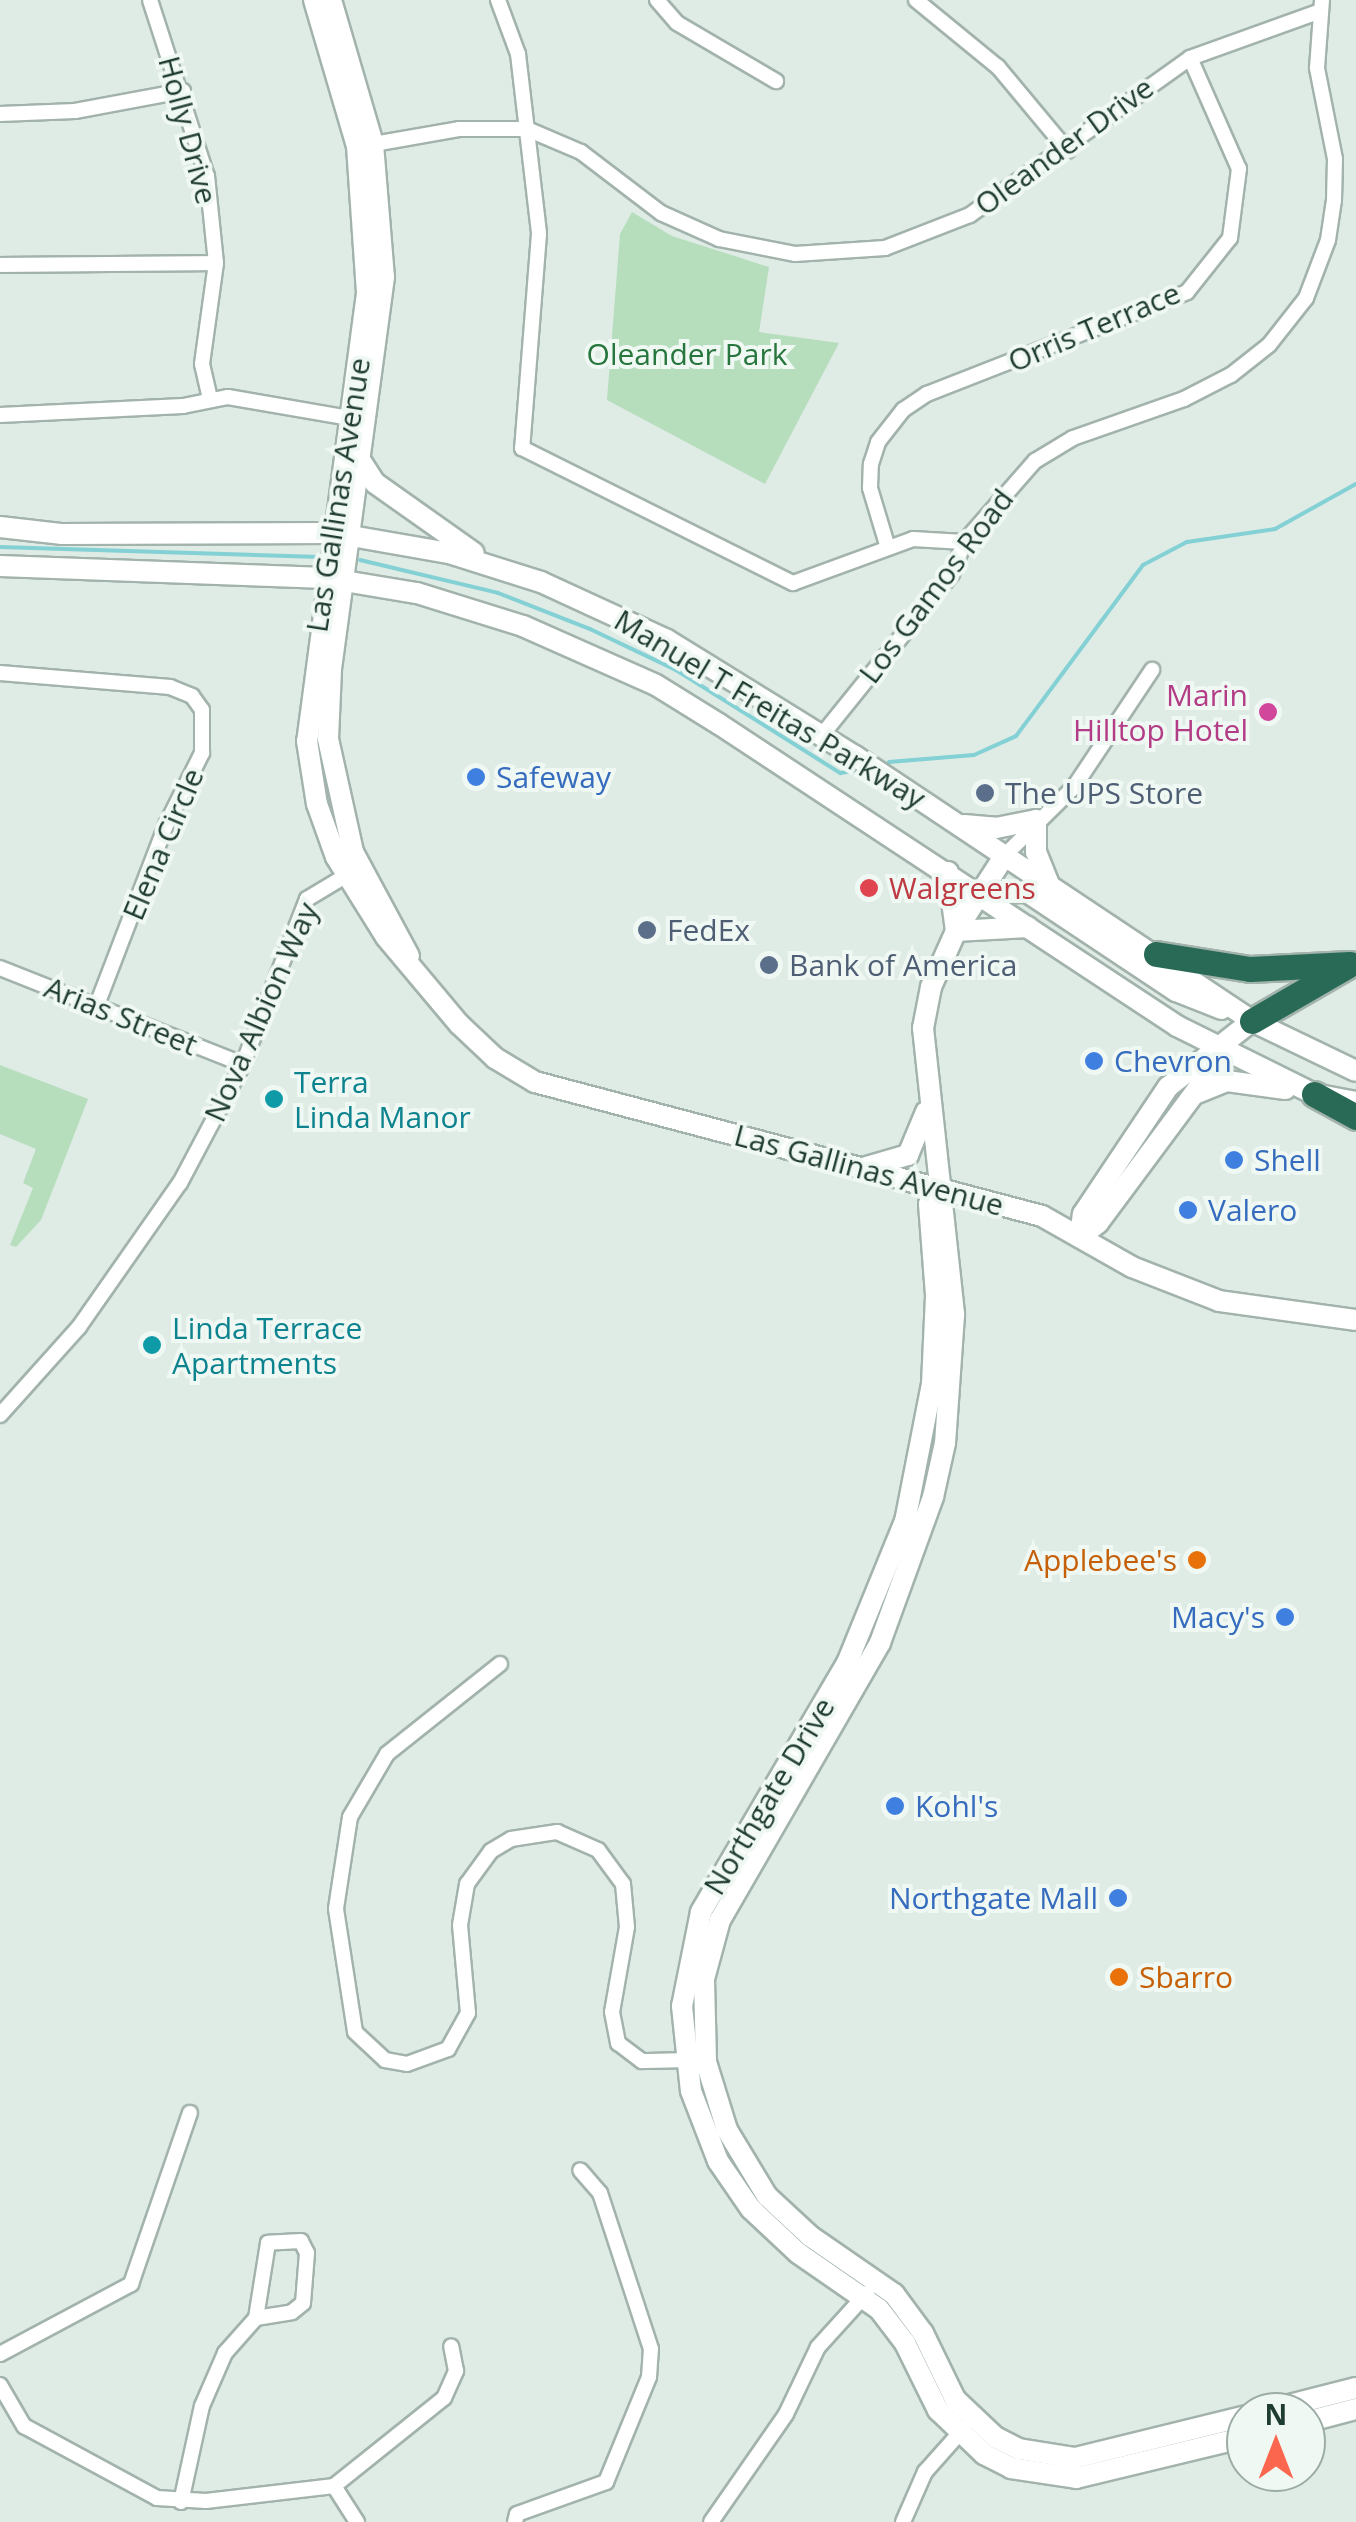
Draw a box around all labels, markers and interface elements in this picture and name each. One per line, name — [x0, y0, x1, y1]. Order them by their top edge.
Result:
street label: Holly Drive — [151, 52, 225, 208]
street label: Oleander Drive — [968, 69, 1160, 223]
street label: Orris Terrace — [1003, 275, 1185, 379]
park label: Oleander Park — [587, 336, 787, 372]
street label: Las Gallinas Avenue — [299, 355, 377, 635]
street label: Los Gamos Road — [851, 482, 1021, 690]
street label: Manuel T Freitas Parkway — [608, 602, 932, 816]
place label: Marin Hilltop Hotel — [1073, 677, 1248, 748]
marker: Marin Hilltop Hotel — [1257, 701, 1279, 723]
place label: Safeway — [496, 759, 611, 795]
street label: Elena Circle — [115, 763, 211, 925]
marker: Safeway — [465, 766, 487, 788]
place label: The UPS Store — [1005, 775, 1203, 811]
marker: The UPS Store — [974, 782, 996, 804]
place label: Walgreens — [889, 870, 1036, 906]
marker: Walgreens — [858, 877, 880, 899]
street label: Nova Albion Way — [197, 897, 325, 1127]
place label: FedEx — [667, 912, 750, 948]
marker: FedEx — [636, 919, 658, 941]
place label: Bank of America — [789, 947, 1017, 983]
marker: Bank of America — [758, 954, 780, 976]
street label: Arias Street — [39, 969, 203, 1063]
place label: Chevron — [1114, 1043, 1232, 1079]
marker: Chevron — [1083, 1050, 1105, 1072]
place label: Terra Linda Manor — [294, 1064, 471, 1134]
marker: Terra Linda Manor — [263, 1088, 285, 1110]
street label: Las Gallinas Avenue — [730, 1117, 1008, 1223]
place label: Shell — [1254, 1142, 1321, 1178]
marker: Shell — [1223, 1149, 1245, 1171]
place label: Valero — [1208, 1192, 1297, 1228]
marker: Valero — [1177, 1199, 1199, 1221]
place label: Linda Terrace Apartments — [172, 1310, 362, 1380]
marker: Linda Terrace Apartments — [141, 1334, 163, 1356]
place label: Applebee's — [1024, 1542, 1177, 1578]
marker: Applebee's — [1186, 1549, 1208, 1571]
place label: Macy's — [1171, 1599, 1265, 1635]
marker: Macy's — [1274, 1606, 1296, 1628]
street label: Northgate Drive — [696, 1691, 842, 1901]
place label: Kohl's — [915, 1788, 998, 1824]
marker: Kohl's — [884, 1795, 906, 1817]
place label: Northgate Mall — [889, 1880, 1098, 1916]
marker: Northgate Mall — [1107, 1887, 1129, 1909]
place label: Sbarro — [1139, 1959, 1233, 1995]
marker: Sbarro — [1108, 1966, 1130, 1988]
north arrow — [1226, 2392, 1326, 2492]
text: N — [1265, 2395, 1287, 2433]

